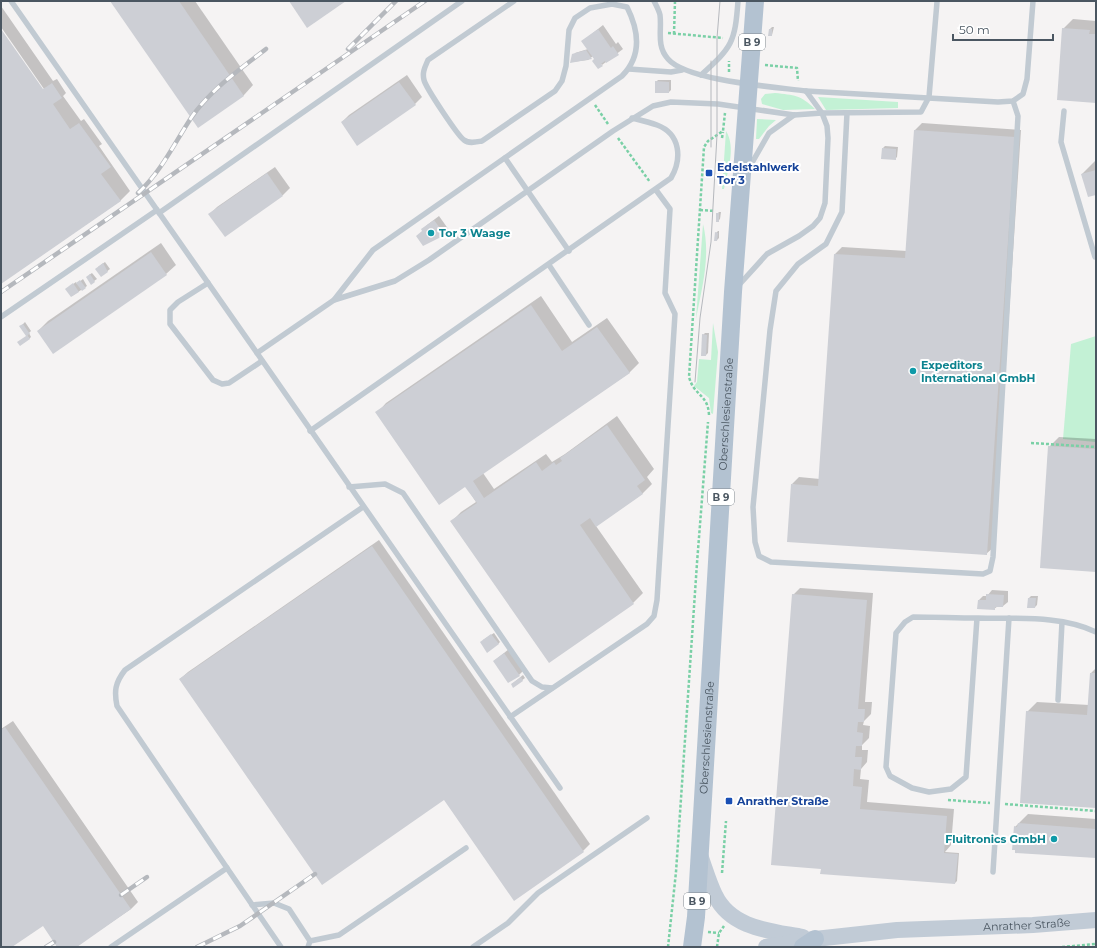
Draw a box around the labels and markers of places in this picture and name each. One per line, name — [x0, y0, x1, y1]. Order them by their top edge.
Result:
place label: Edelstahlwerk Tor 3 — [717, 160, 800, 187]
marker: Edelstahlwerk Tor 3 — [704, 168, 714, 178]
place label: Tor 3 Waage — [439, 226, 510, 240]
marker: Tor 3 Waage — [426, 228, 436, 238]
place label: Expeditors International GmbH — [921, 358, 1035, 385]
marker: Expeditors International GmbH — [908, 366, 918, 376]
place label: Anrather Straße — [736, 794, 829, 808]
marker: Anrather Straße — [724, 796, 734, 806]
place label: Fluitronics GmbH — [945, 832, 1046, 846]
marker: Fluitronics GmbH — [1049, 834, 1059, 844]

